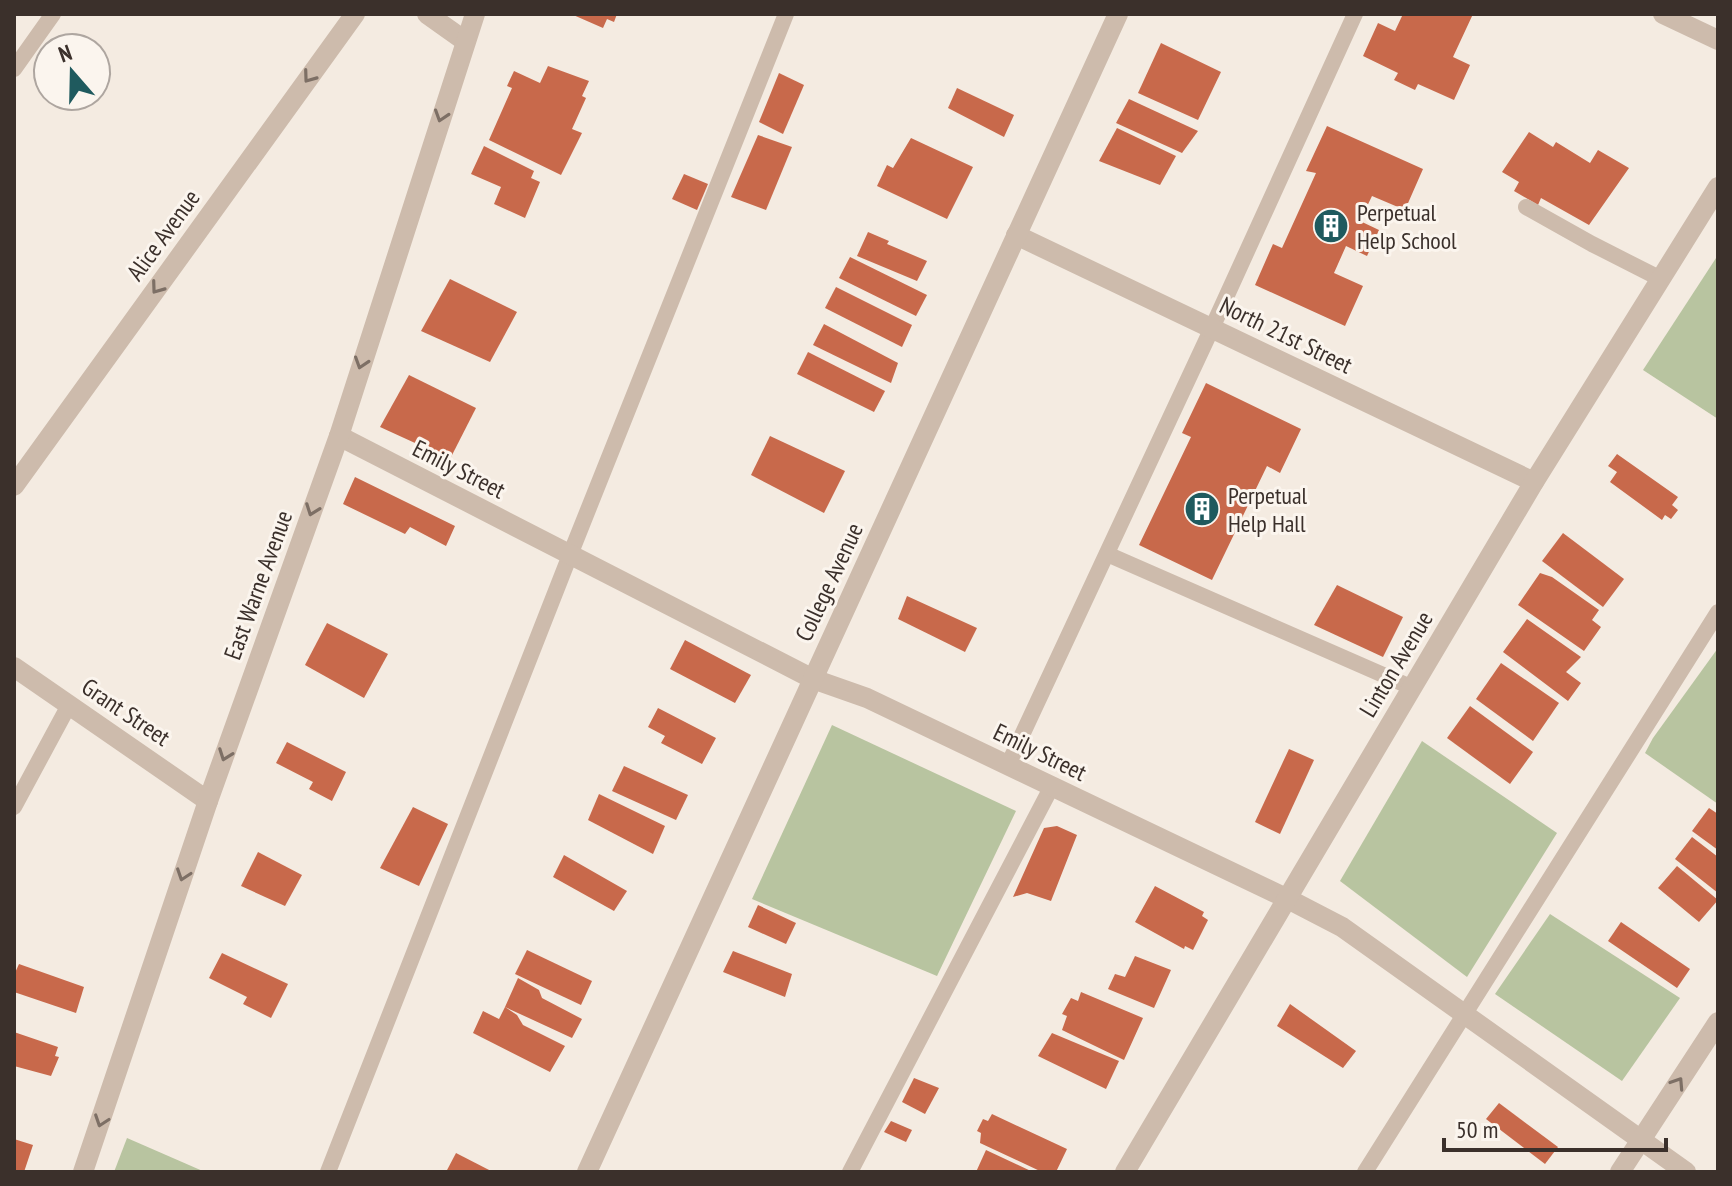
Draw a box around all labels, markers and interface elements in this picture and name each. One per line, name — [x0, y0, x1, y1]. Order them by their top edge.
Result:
north arrow — [32, 32, 112, 112]
text: N — [55, 38, 76, 68]
one-way arrow — [304, 69, 319, 83]
one-way arrow — [434, 108, 450, 122]
street label: Alice Avenue — [120, 183, 206, 287]
place label: Perpetual Help School — [1357, 197, 1457, 256]
building icon: Perpetual Help School — [1312, 207, 1350, 245]
one-way arrow — [152, 279, 167, 294]
street label: North 21st Street — [1215, 290, 1358, 381]
one-way arrow — [354, 356, 370, 369]
street label: Emily Street — [407, 433, 511, 506]
place label: Perpetual Help Hall — [1228, 480, 1308, 539]
building icon: Perpetual Help Hall — [1183, 490, 1221, 528]
one-way arrow — [306, 502, 322, 516]
street label: East Warne Avenue — [217, 506, 299, 664]
street label: College Avenue — [788, 518, 870, 646]
street label: Linton Avenue — [1352, 605, 1440, 723]
street label: Grant Street — [76, 671, 176, 753]
street label: Emily Street — [988, 716, 1092, 788]
one-way arrow — [218, 747, 235, 761]
one-way arrow — [177, 867, 193, 881]
one-way arrow — [1669, 1078, 1684, 1092]
scale bar — [1444, 1102, 1666, 1152]
one-way arrow — [94, 1113, 110, 1127]
text: 50 m — [1456, 1114, 1498, 1145]

